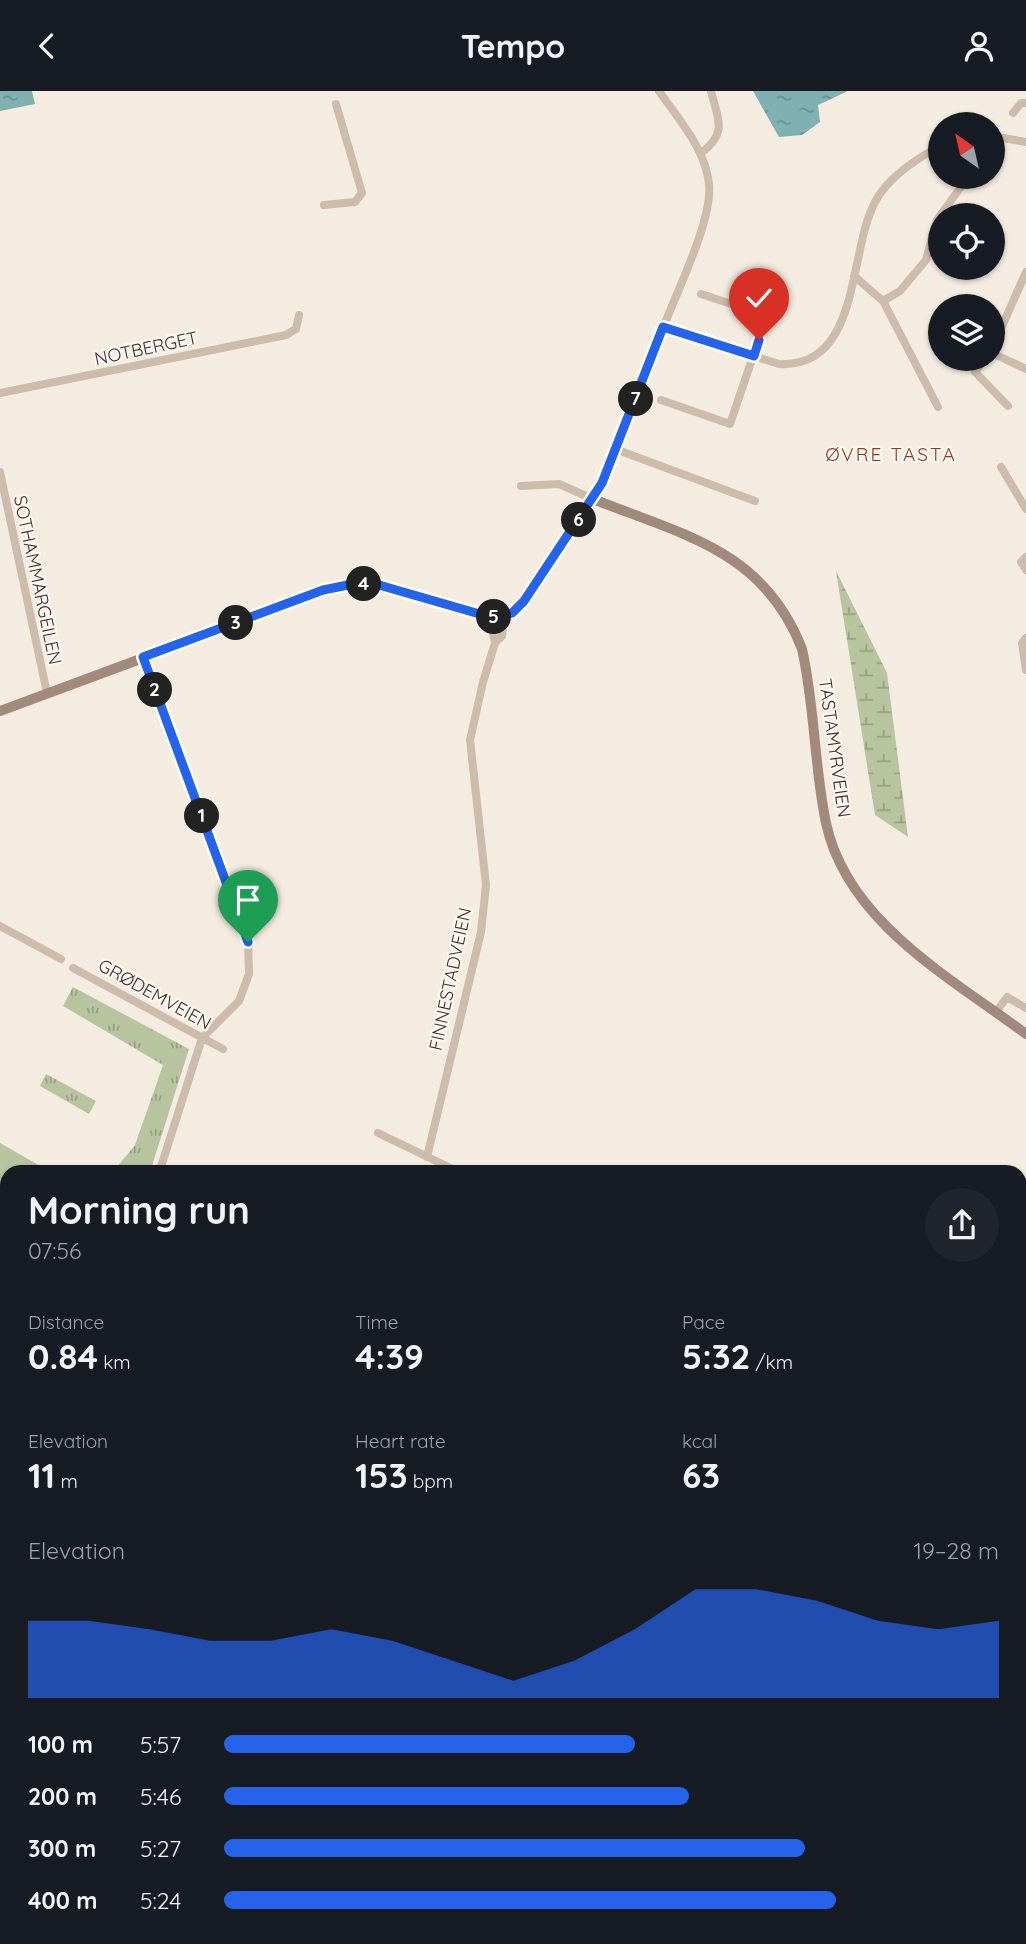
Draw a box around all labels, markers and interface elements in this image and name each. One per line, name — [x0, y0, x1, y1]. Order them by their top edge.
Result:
text: Tempo — [461, 26, 565, 66]
icon: back — [28, 27, 66, 65]
icon: person — [960, 27, 998, 65]
north arrow — [928, 112, 1004, 189]
map controls — [928, 112, 1005, 371]
button: locate — [928, 203, 1005, 280]
pin — [729, 268, 789, 340]
icon: check — [740, 279, 778, 317]
button: layers — [928, 294, 1005, 371]
street label: NOTBERGET — [92, 326, 200, 370]
pin: 7 — [618, 381, 654, 417]
text: 7 — [630, 386, 641, 410]
district label: ØVRE TASTA — [825, 442, 957, 466]
street label: SOTHAMMARGEILEN — [9, 493, 67, 667]
pin: 6 — [562, 503, 596, 537]
text: 6 — [573, 507, 584, 531]
pin: 4 — [346, 567, 382, 601]
text: 4 — [358, 571, 369, 595]
pin: 5 — [476, 599, 512, 635]
text: 5 — [488, 604, 499, 628]
pin: 3 — [218, 605, 254, 641]
text: 3 — [230, 610, 241, 634]
pin: 2 — [138, 673, 172, 707]
text: 2 — [149, 677, 160, 701]
street label: TASTAMYRVEIEN — [814, 677, 856, 819]
pin: 1 — [184, 799, 220, 833]
text: 1 — [198, 803, 205, 827]
pin — [218, 870, 278, 942]
icon: arrive — [229, 881, 267, 919]
street label: FINNESTADVEIEN — [424, 905, 476, 1053]
street label: GRØDEMVEIEN — [94, 953, 216, 1035]
text: Morning run — [28, 1186, 250, 1234]
button: share — [925, 1188, 999, 1262]
text: 07:56 — [28, 1236, 81, 1265]
text: Distance — [28, 1310, 104, 1334]
text: Time — [355, 1310, 399, 1334]
text: Pace — [682, 1310, 725, 1334]
text: 0.84 — [28, 1334, 98, 1378]
text: 4:39 — [355, 1334, 424, 1378]
text: 5:32 — [682, 1334, 750, 1378]
text: km — [98, 1350, 131, 1374]
text: /km — [750, 1350, 793, 1374]
text: Elevation — [28, 1429, 108, 1453]
text: Heart rate — [355, 1429, 446, 1453]
text: kcal — [682, 1429, 717, 1453]
text: 11 — [28, 1453, 55, 1497]
text: 153 — [355, 1453, 408, 1497]
text: 63 — [682, 1453, 720, 1497]
text: m — [55, 1469, 78, 1493]
text: bpm — [408, 1469, 453, 1493]
text: Elevation — [28, 1536, 125, 1565]
text: 19–28 m — [914, 1536, 999, 1565]
text: 100 m — [28, 1730, 93, 1759]
text: 5:57 — [140, 1730, 181, 1759]
text: 200 m — [28, 1782, 97, 1811]
text: 5:46 — [140, 1782, 181, 1811]
text: 300 m — [28, 1834, 96, 1863]
text: 5:27 — [140, 1834, 181, 1863]
text: 400 m — [28, 1886, 97, 1915]
text: 5:24 — [140, 1886, 181, 1915]

